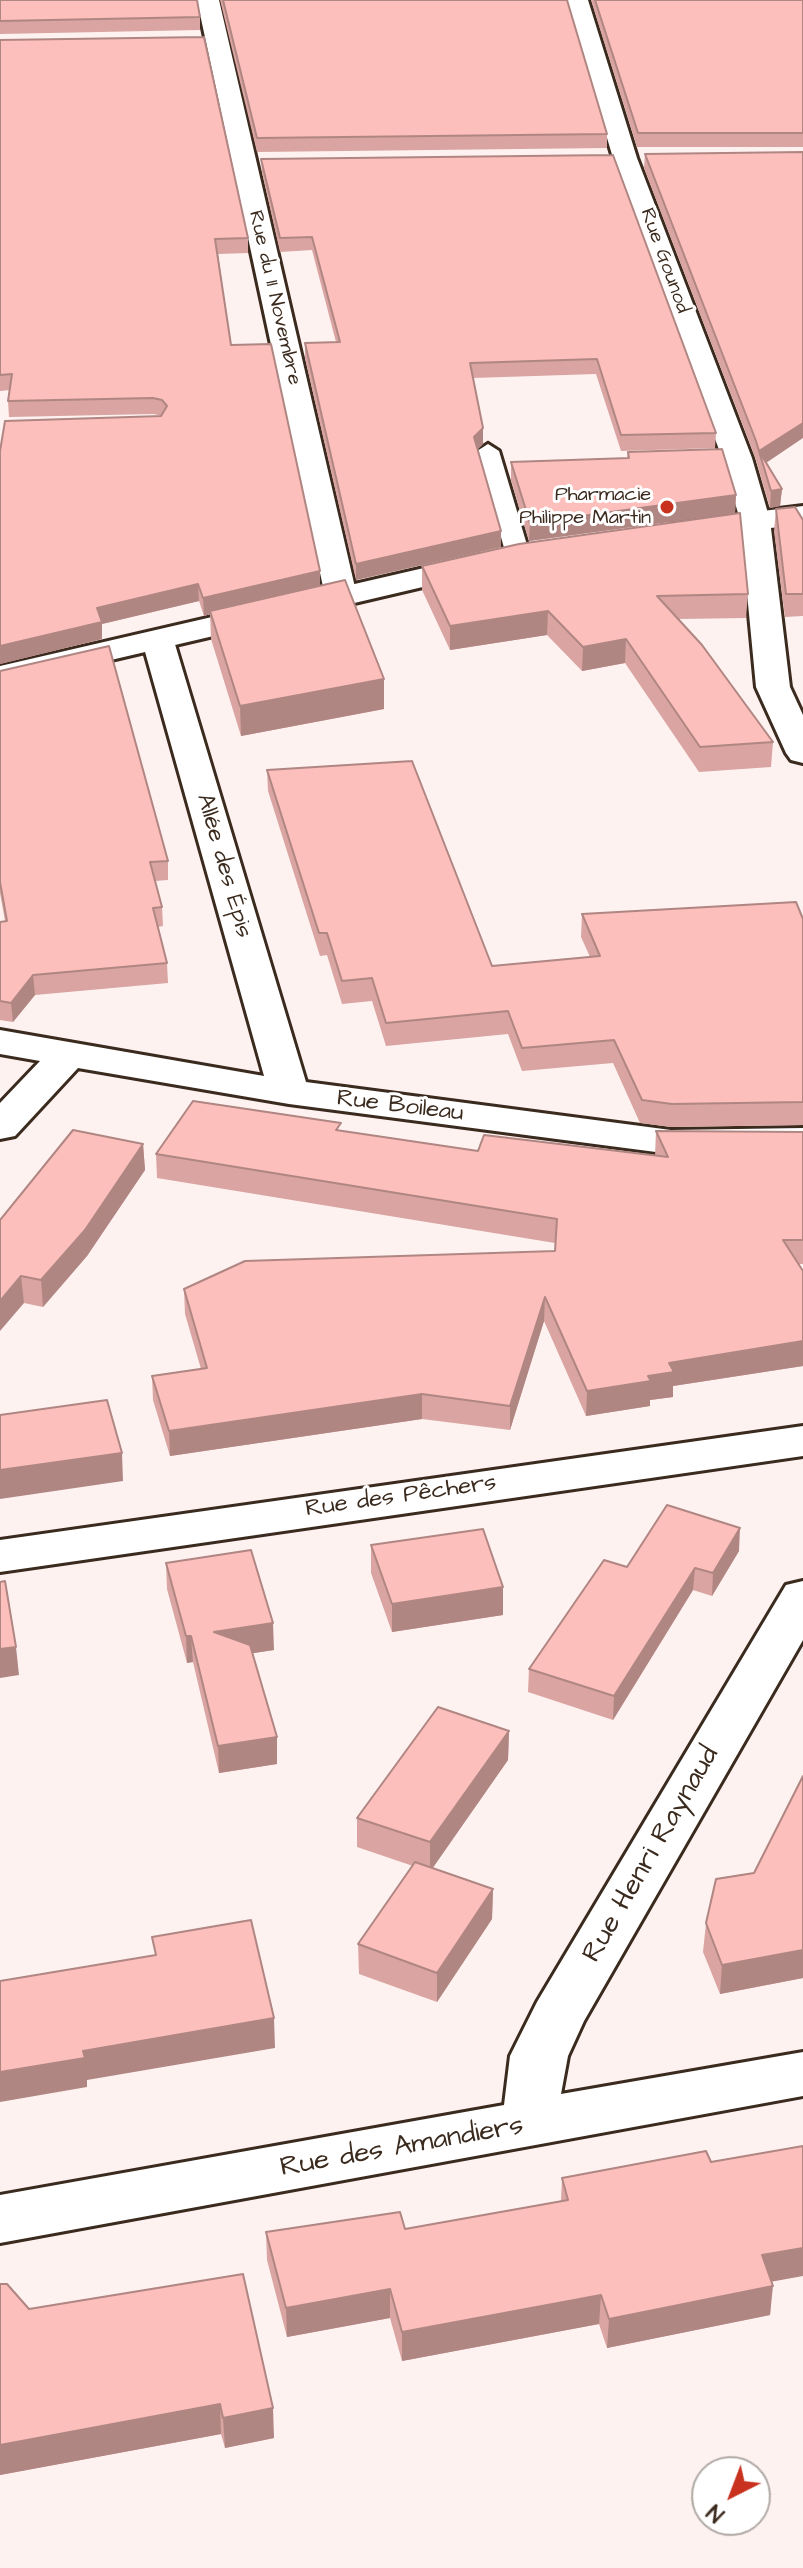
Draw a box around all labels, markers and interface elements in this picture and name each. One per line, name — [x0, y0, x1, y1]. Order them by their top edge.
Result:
street label: Rue Gounod — [634, 205, 694, 317]
street label: Rue du 11 Novembre — [242, 208, 306, 388]
place label: Pharmacie Philippe Martin — [519, 484, 651, 531]
marker: Pharmacie Philippe Martin — [658, 498, 676, 516]
street label: Allée des Épis — [189, 791, 257, 941]
street label: Rue Boileau — [335, 1085, 465, 1129]
street label: Rue des Pêchers — [304, 1469, 498, 1525]
street label: Rue Henri Raynaud — [576, 1741, 728, 1969]
street label: Rue des Amandiers — [278, 2110, 526, 2186]
north arrow — [691, 2456, 771, 2536]
text: N — [700, 2497, 731, 2529]

